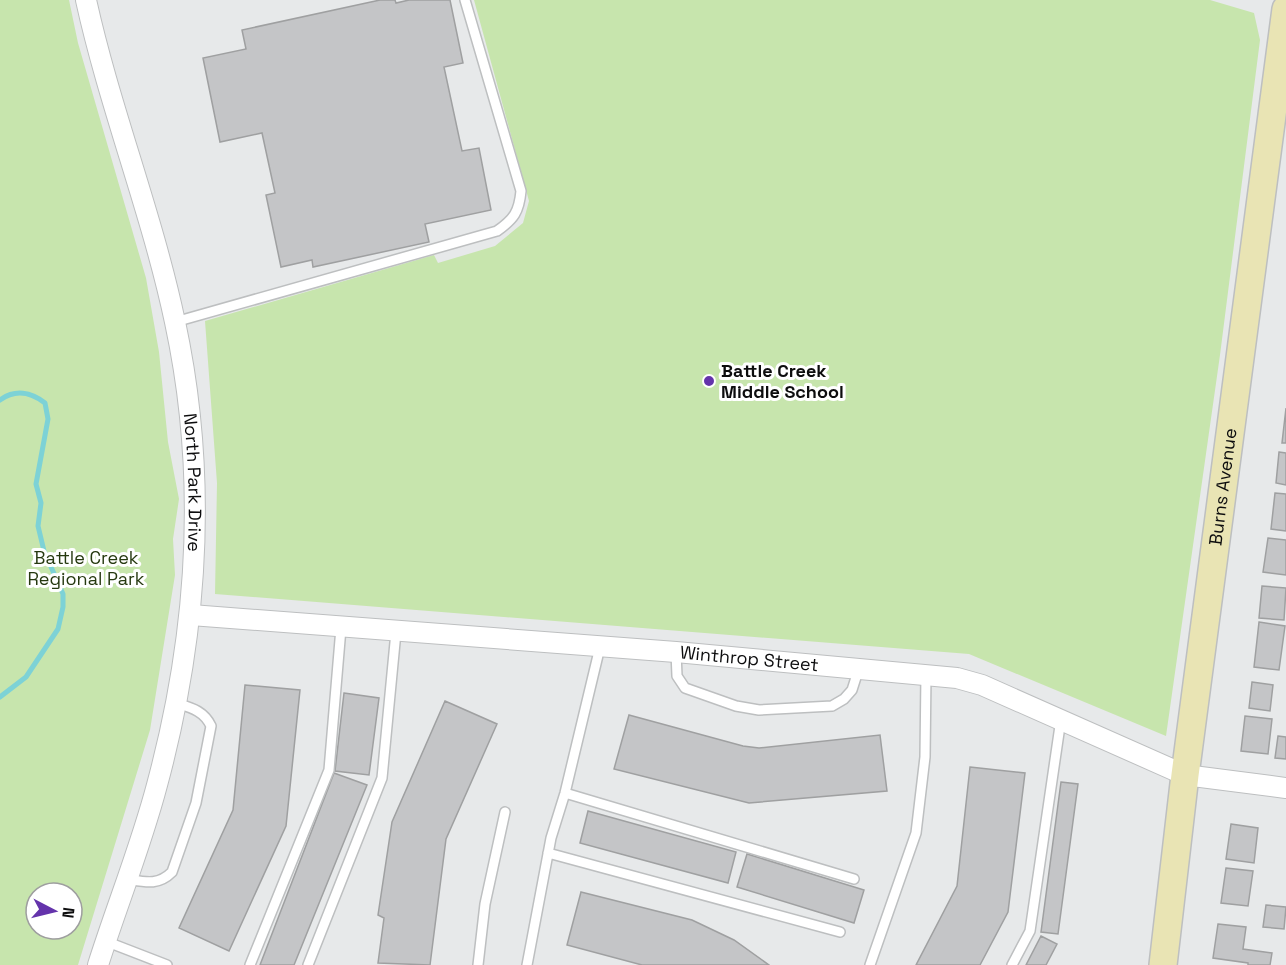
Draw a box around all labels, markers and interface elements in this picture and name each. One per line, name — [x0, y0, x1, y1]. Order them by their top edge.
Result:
place label: Battle Creek Middle School — [721, 359, 844, 403]
marker: Battle Creek Middle School — [702, 374, 716, 388]
street label: North Park Drive — [179, 412, 207, 552]
street label: Burns Avenue — [1203, 427, 1242, 547]
park label: Battle Creek Regional Park — [28, 546, 145, 590]
street label: Winthrop Street — [679, 640, 820, 676]
north arrow — [24, 881, 84, 941]
text: N — [57, 906, 79, 919]

